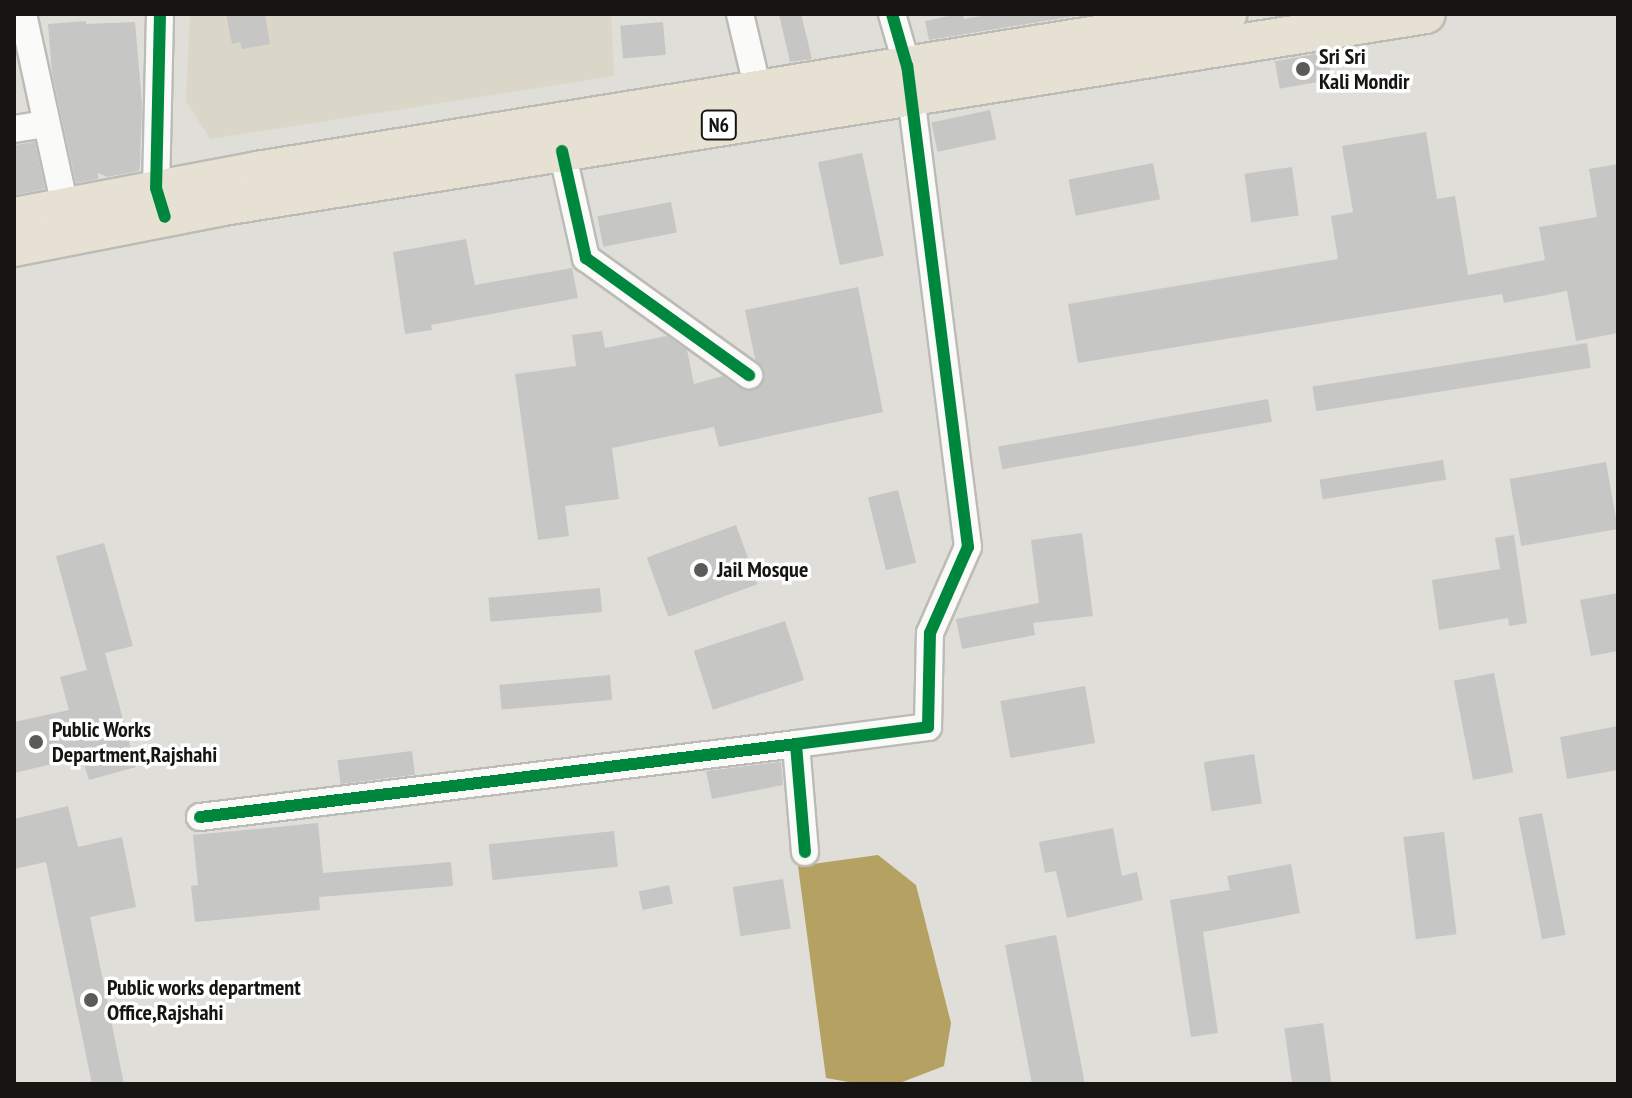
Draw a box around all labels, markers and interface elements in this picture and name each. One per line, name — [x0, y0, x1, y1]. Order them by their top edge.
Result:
place label: Sri Sri Kali Mondir — [1319, 43, 1409, 94]
marker: Sri Sri Kali Mondir — [1294, 60, 1312, 78]
road number: N6 — [699, 109, 739, 141]
place label: Jail Mosque — [717, 557, 808, 583]
marker: Jail Mosque — [692, 561, 710, 579]
place label: Public Works Department,Rajshahi — [52, 716, 217, 768]
marker: Public Works Department,Rajshahi — [27, 733, 45, 751]
place label: Public works department Office,Rajshahi — [107, 974, 301, 1026]
marker: Public works department Office,Rajshahi — [82, 991, 100, 1009]

